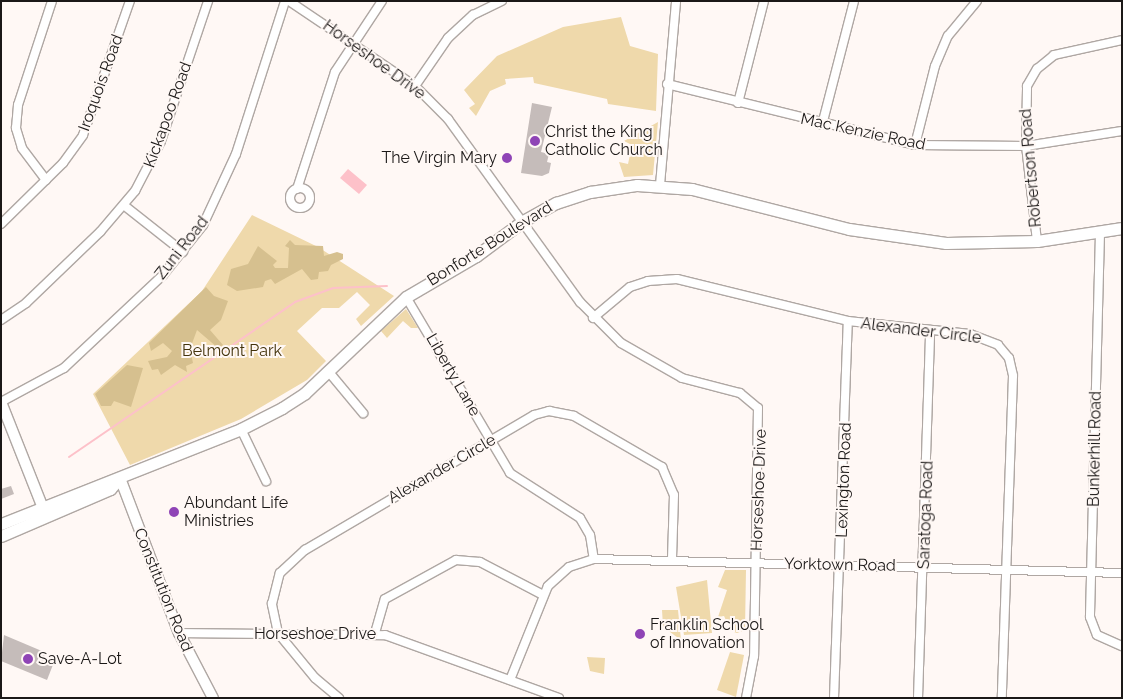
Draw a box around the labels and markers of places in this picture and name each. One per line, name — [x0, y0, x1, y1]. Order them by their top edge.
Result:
place label: Christ the King Catholic Church — [545, 122, 663, 160]
marker: Christ the King Catholic Church — [529, 135, 541, 147]
place label: The Virgin Mary — [381, 148, 497, 168]
marker: The Virgin Mary — [501, 152, 513, 164]
place label: Abundant Life Ministries — [184, 493, 288, 531]
marker: Abundant Life Ministries — [168, 506, 180, 518]
place label: Franklin School of Innovation — [650, 615, 763, 653]
marker: Franklin School of Innovation — [634, 628, 646, 640]
place label: Save-A-Lot — [38, 649, 122, 669]
marker: Save-A-Lot — [22, 653, 34, 665]

